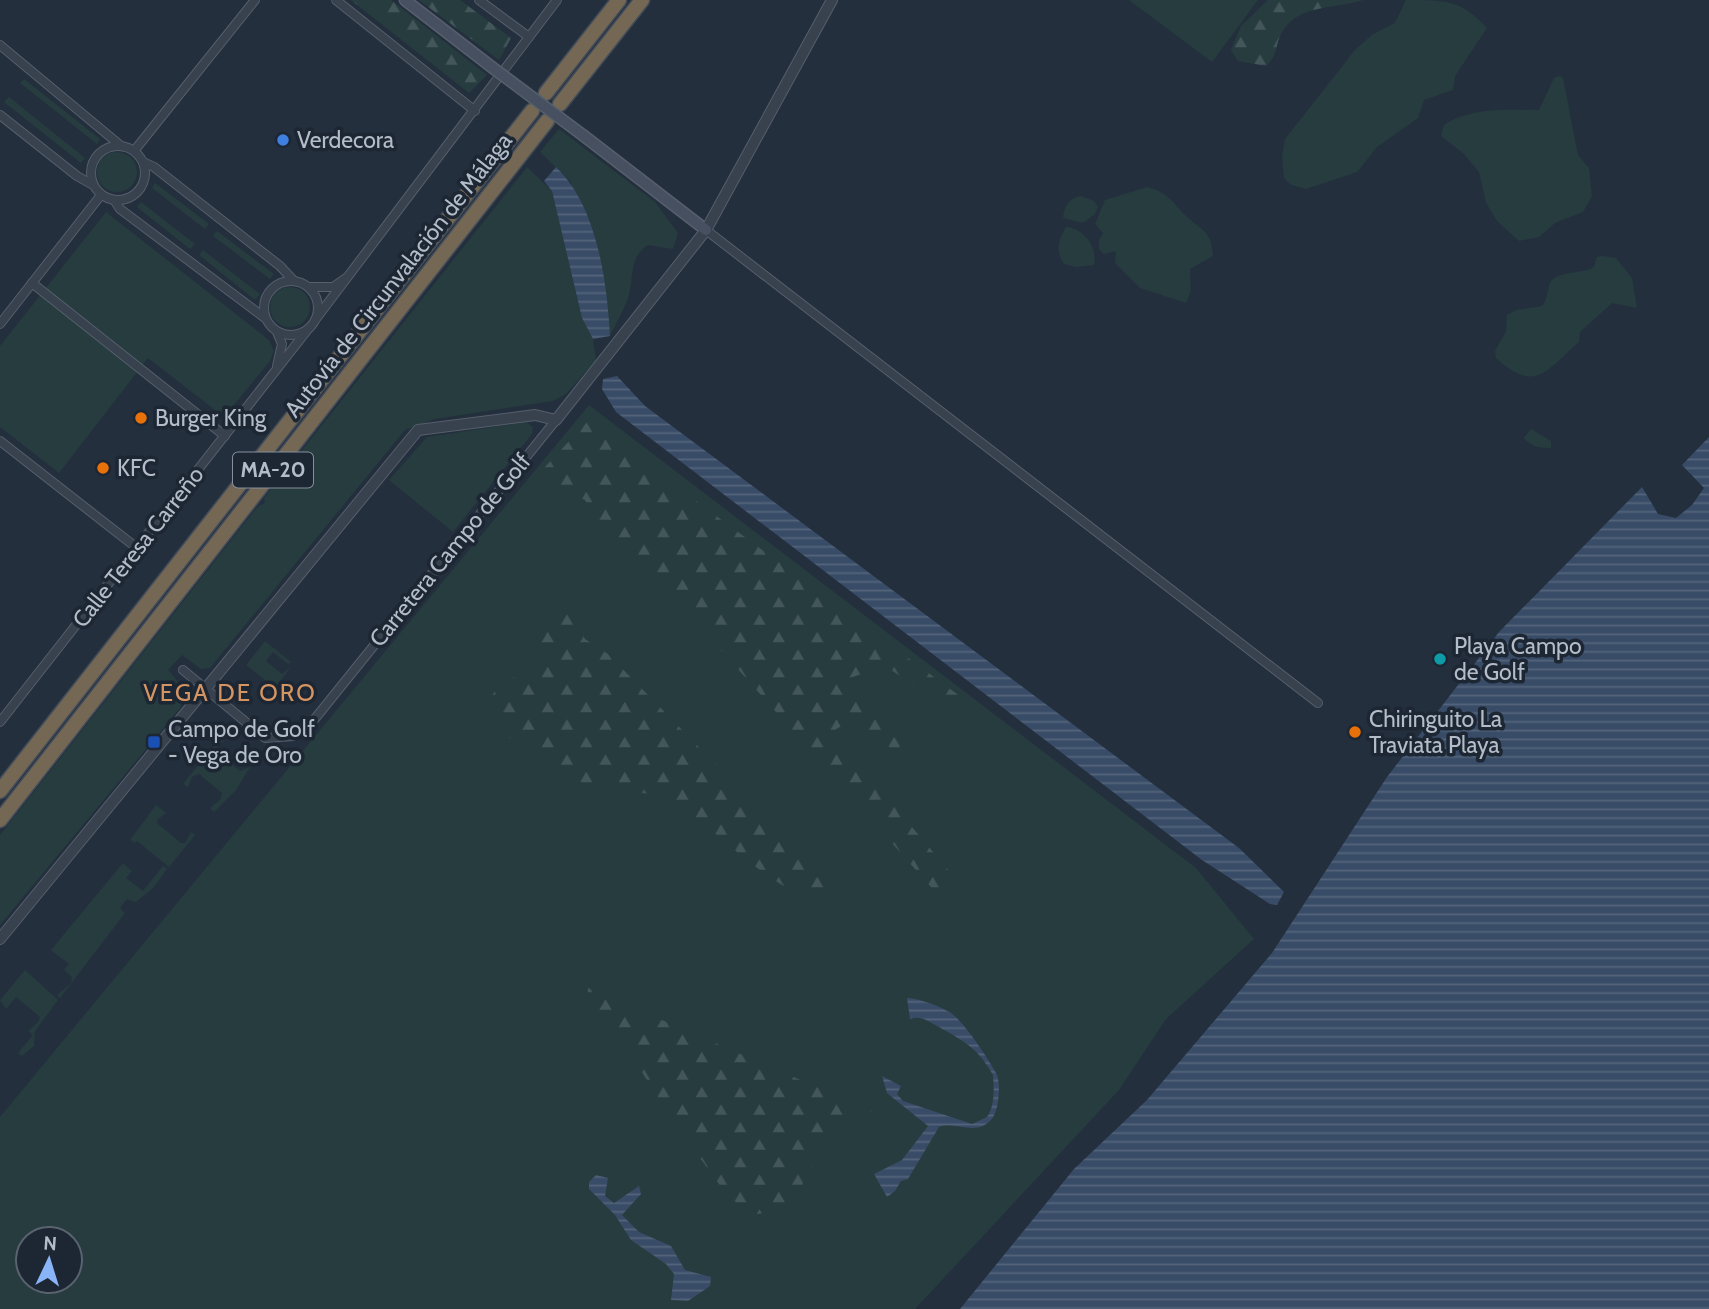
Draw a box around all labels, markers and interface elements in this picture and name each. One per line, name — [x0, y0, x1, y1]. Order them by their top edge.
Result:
place label: Verdecora — [297, 126, 394, 154]
street label: Autovía de Circunvalación de Málaga — [278, 127, 518, 423]
marker: Verdecora — [275, 132, 291, 148]
place label: Burger King — [155, 404, 267, 432]
marker: Burger King — [133, 410, 149, 426]
street label: Carretera Campo de Golf — [363, 447, 537, 652]
road number: MA-20 — [233, 452, 313, 488]
place label: KFC — [117, 454, 156, 482]
marker: KFC — [95, 460, 111, 476]
street label: Calle Teresa Carreño — [67, 461, 209, 633]
place label: Playa Campo de Golf — [1454, 632, 1582, 686]
marker: Playa Campo de Golf — [1432, 651, 1448, 667]
district label: VEGA DE ORO — [143, 678, 317, 707]
place label: Chiringuito La Traviata Playa — [1369, 705, 1502, 759]
place label: Campo de Golf - Vega de Oro — [168, 715, 315, 769]
marker: Chiringuito La Traviata Playa — [1347, 724, 1363, 740]
marker: Campo de Golf - Vega de Oro — [146, 734, 162, 750]
north arrow — [14, 1225, 84, 1295]
text: N — [43, 1232, 58, 1255]

